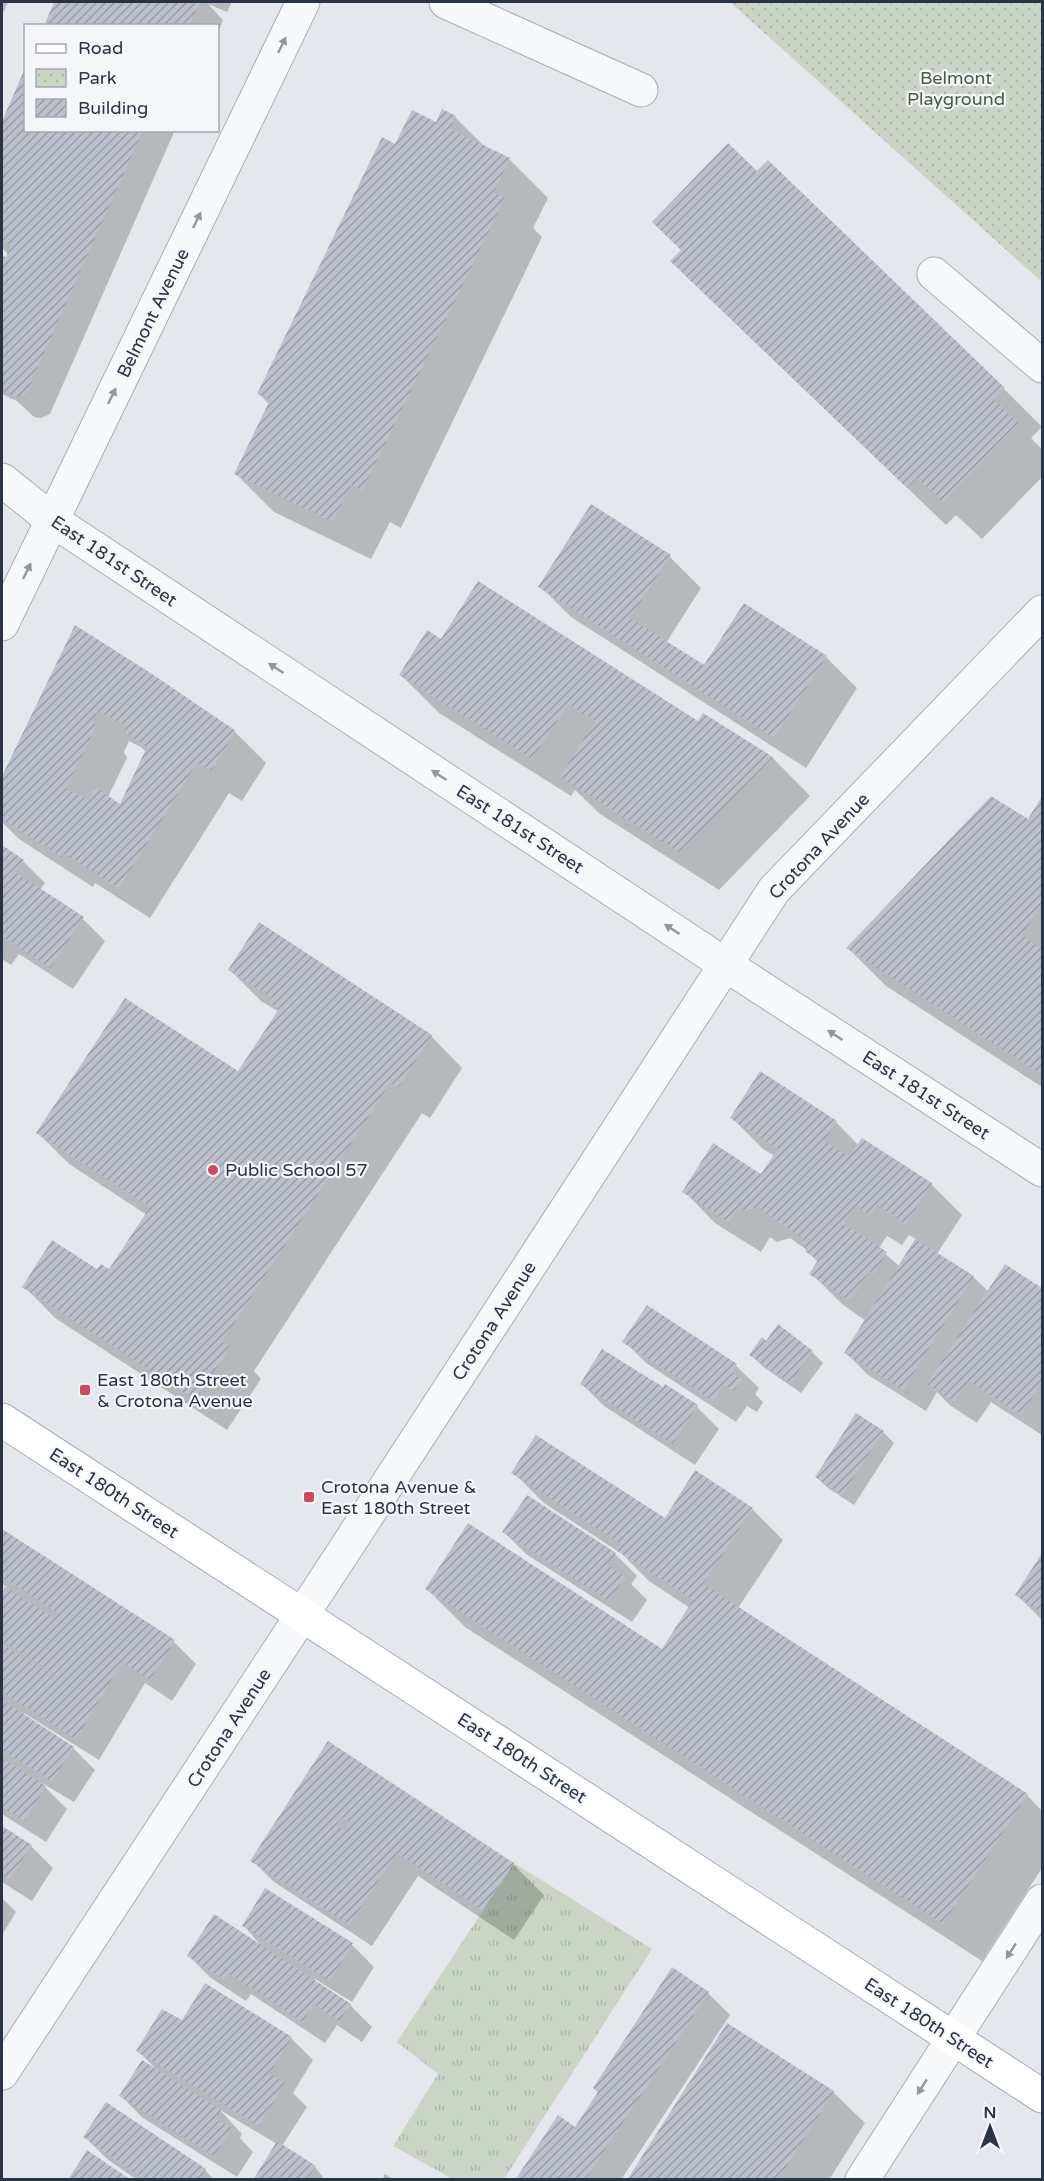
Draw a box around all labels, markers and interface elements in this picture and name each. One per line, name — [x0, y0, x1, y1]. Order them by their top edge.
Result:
legend — [24, 24, 219, 132]
one-way arrow — [278, 36, 287, 53]
text: Road — [78, 37, 123, 59]
text: Park — [78, 67, 117, 89]
park label: Belmont Playground — [907, 67, 1005, 110]
text: Building — [78, 97, 148, 119]
one-way arrow — [193, 212, 202, 229]
street label: Belmont Avenue — [112, 245, 194, 381]
one-way arrow — [108, 387, 117, 404]
street label: East 181st Street — [47, 511, 181, 611]
one-way arrow — [23, 563, 32, 580]
one-way arrow — [268, 663, 284, 674]
one-way arrow — [431, 769, 447, 781]
street label: East 181st Street — [452, 780, 588, 878]
street label: Crotona Avenue — [764, 788, 874, 904]
one-way arrow — [664, 923, 680, 935]
one-way arrow — [827, 1030, 843, 1041]
street label: East 181st Street — [858, 1046, 994, 1144]
place label: Public School 57 — [225, 1159, 368, 1181]
marker: Public School 57 — [206, 1163, 220, 1177]
street label: Crotona Avenue — [447, 1257, 541, 1385]
place label: East 180th Street & Crotona Avenue — [97, 1369, 253, 1412]
marker: East 180th Street & Crotona Avenue — [78, 1383, 92, 1397]
street label: East 180th Street — [45, 1443, 183, 1543]
place label: Crotona Avenue & East 180th Street — [321, 1476, 477, 1519]
marker: Crotona Avenue & East 180th Street — [302, 1490, 316, 1504]
street label: Crotona Avenue — [182, 1664, 276, 1792]
street label: East 180th Street — [453, 1708, 591, 1808]
one-way arrow — [1005, 1942, 1016, 1959]
street label: East 180th Street — [860, 1973, 998, 2073]
one-way arrow — [916, 2079, 928, 2095]
north arrow — [960, 2097, 1020, 2157]
text: N — [984, 2103, 996, 2123]

